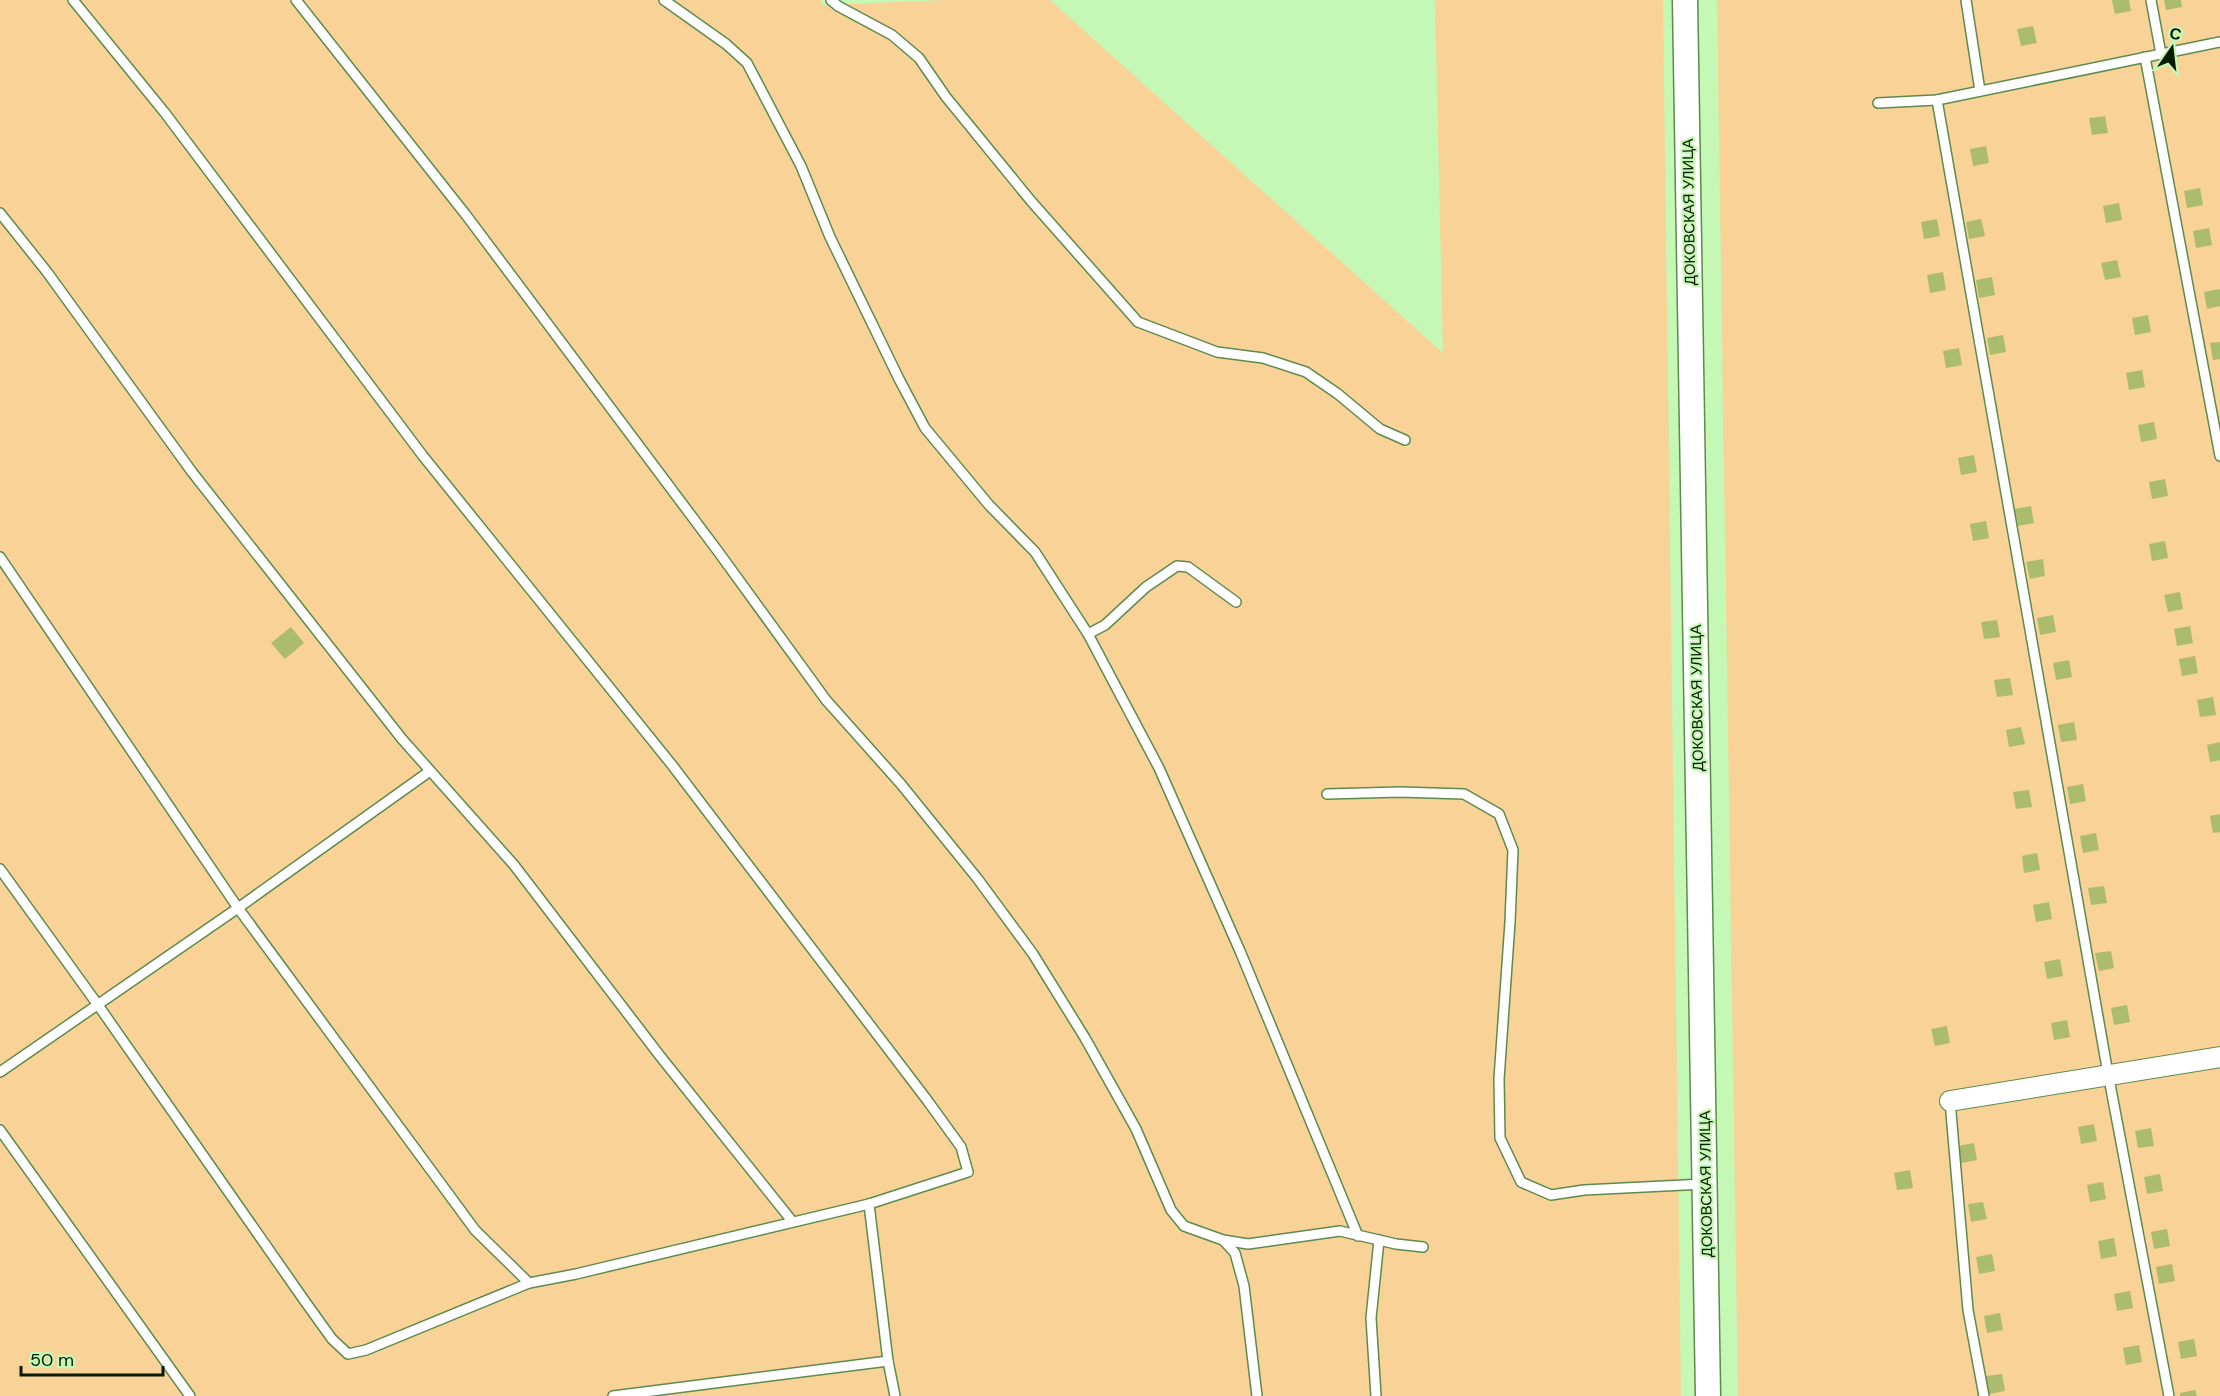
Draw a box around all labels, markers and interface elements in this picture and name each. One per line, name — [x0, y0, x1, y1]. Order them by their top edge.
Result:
north arrow — [2142, 18, 2202, 78]
text: С — [2167, 22, 2184, 46]
street label: ДОКОВСКАЯ УЛИЦА — [1678, 138, 1700, 286]
street label: ДОКОВСКАЯ УЛИЦА — [1686, 624, 1708, 772]
street label: ДОКОВСКАЯ УЛИЦА — [1695, 1110, 1717, 1258]
scale bar — [21, 1339, 164, 1377]
text: 50 m — [30, 1348, 74, 1372]

